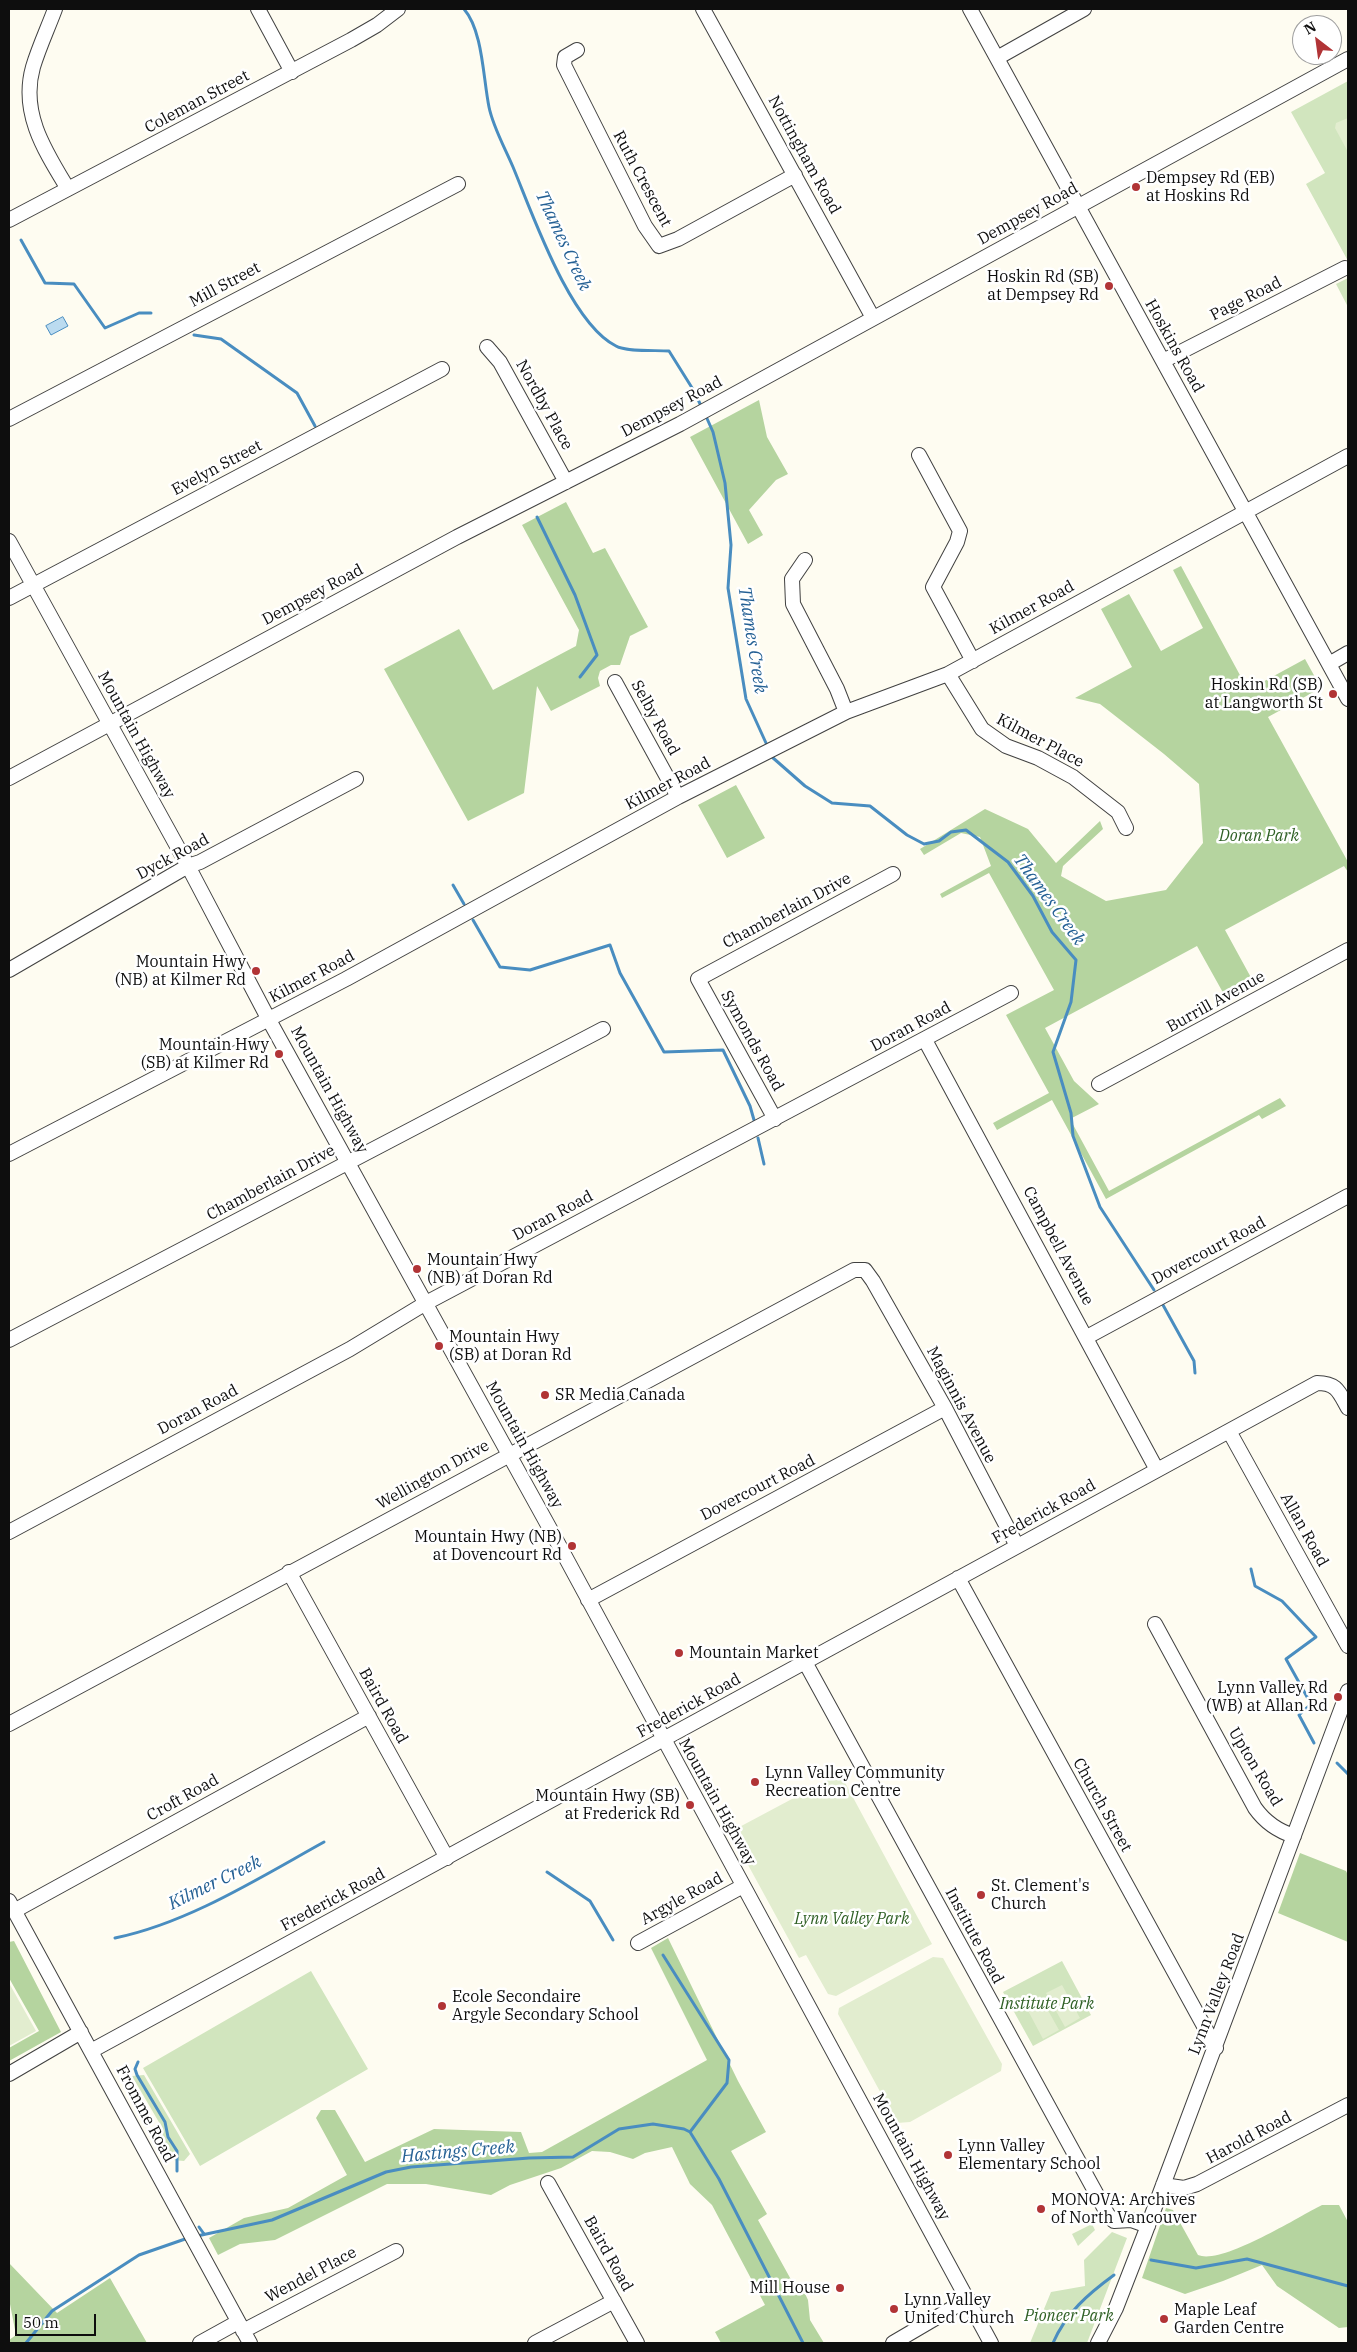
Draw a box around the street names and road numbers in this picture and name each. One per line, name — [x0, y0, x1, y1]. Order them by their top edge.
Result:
street label: Coleman Street — [142, 66, 252, 138]
street label: Nottingham Road — [764, 92, 844, 218]
street label: Ruth Crescent — [609, 128, 675, 230]
street label: Dempsey Road — [975, 179, 1081, 249]
street label: Mill Street — [186, 258, 264, 312]
street label: Page Road — [1207, 273, 1285, 325]
street label: Hoskins Road — [1140, 296, 1208, 396]
street label: Nordby Place — [511, 357, 577, 453]
street label: Dempsey Road — [618, 372, 726, 442]
street label: Evelyn Street — [169, 436, 265, 500]
street label: Dempsey Road — [259, 560, 367, 630]
street label: Kilmer Road — [986, 577, 1078, 639]
street label: Mountain Highway — [93, 668, 179, 802]
street label: Selby Road — [627, 677, 683, 759]
street label: Kilmer Place — [993, 710, 1087, 772]
street label: Kilmer Road — [622, 753, 714, 815]
street label: Dyck Road — [134, 830, 212, 884]
street label: Chamberlain Drive — [720, 869, 854, 953]
street label: Kilmer Road — [266, 946, 358, 1008]
street label: Burrill Avenue — [1164, 967, 1268, 1037]
street label: Symonds Road — [716, 987, 788, 1095]
street label: Doran Road — [868, 998, 954, 1056]
street label: Mountain Highway — [286, 1023, 372, 1157]
street label: Chamberlain Drive — [204, 1141, 338, 1225]
street label: Campbell Avenue — [1019, 1183, 1097, 1309]
street label: Doran Road — [510, 1187, 596, 1245]
street label: Dovercourt Road — [1149, 1213, 1269, 1289]
street label: Maginnis Avenue — [922, 1343, 1000, 1467]
street label: Mountain Highway — [481, 1378, 567, 1512]
street label: Doran Road — [155, 1381, 241, 1439]
street label: Wellington Drive — [373, 1436, 493, 1514]
street label: Dovercourt Road — [698, 1451, 818, 1525]
street label: Frederick Road — [989, 1476, 1099, 1548]
street label: Allan Road — [1276, 1490, 1332, 1570]
street label: Baird Road — [354, 1665, 412, 1747]
street label: Frederick Road — [634, 1670, 744, 1742]
street label: Upton Road — [1224, 1724, 1286, 1810]
street label: Mountain Highway — [674, 1735, 760, 1869]
street label: Church Street — [1068, 1755, 1136, 1855]
street label: Croft Road — [144, 1770, 222, 1826]
street label: Frederick Road — [278, 1864, 388, 1936]
street label: Argyle Road — [638, 1869, 726, 1929]
street label: Institute Road — [941, 1885, 1007, 1987]
street label: Lynn Valley Road — [1185, 1931, 1249, 2057]
street label: Fromme Road — [111, 2062, 179, 2166]
street label: Mountain Highway — [868, 2090, 954, 2224]
street label: Harold Road — [1203, 2107, 1295, 2169]
street label: Baird Road — [579, 2213, 637, 2295]
street label: Wendel Place — [262, 2243, 360, 2307]

